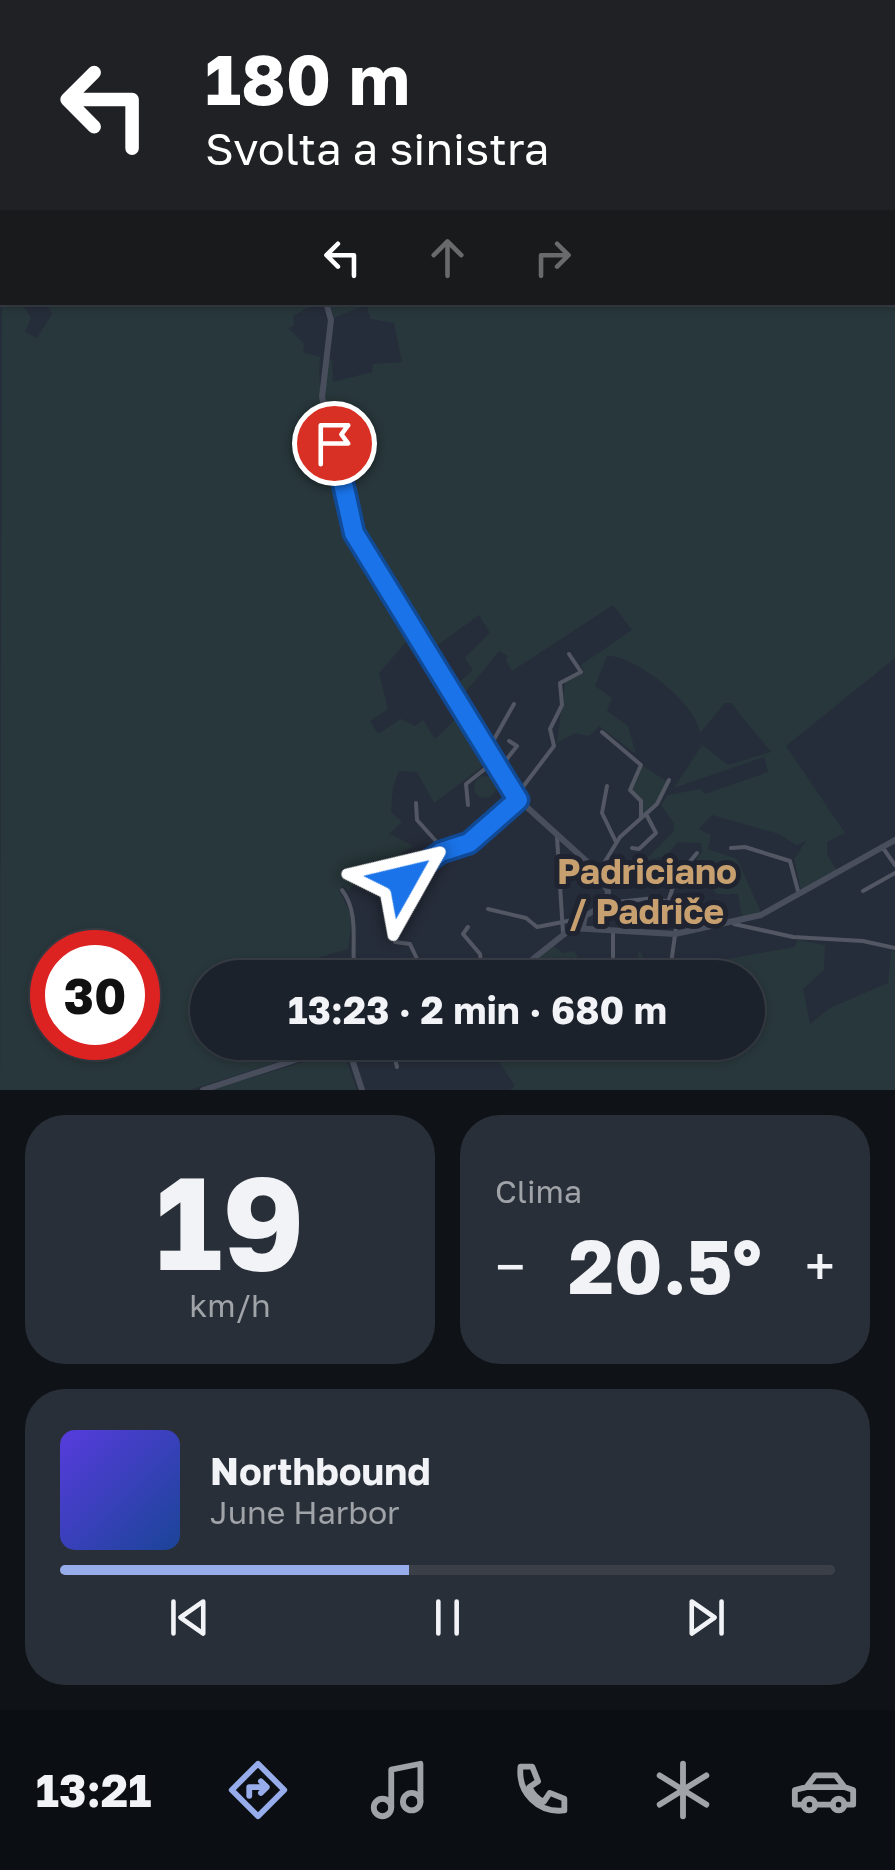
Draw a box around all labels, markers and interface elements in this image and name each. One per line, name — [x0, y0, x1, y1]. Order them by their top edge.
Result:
text: 180 m — [205, 36, 410, 120]
icon: left — [40, 40, 170, 170]
text: Svolta a sinistra — [205, 121, 550, 175]
icon: left — [315, 230, 370, 285]
icon: ahead — [420, 230, 475, 285]
icon: right — [525, 230, 580, 285]
pin — [292, 401, 377, 486]
icon: arrive — [307, 416, 362, 471]
position arrow — [351, 828, 455, 932]
district label: Padriciano / Padriče — [557, 850, 737, 932]
speed limit sign: 30 — [30, 930, 160, 1060]
text: 13:23 · 2 min · 680 m — [288, 987, 667, 1032]
text: 19 — [155, 1143, 305, 1299]
text: Clima — [495, 1172, 582, 1210]
text: 20.5° — [568, 1220, 762, 1311]
text: − — [495, 1233, 525, 1299]
text: + — [805, 1233, 835, 1299]
text: km/h — [189, 1286, 271, 1324]
text: Northbound — [210, 1448, 431, 1493]
text: June Harbor — [210, 1493, 400, 1531]
icon: previous — [162, 1590, 217, 1645]
icon: pause — [420, 1590, 475, 1645]
icon: next — [678, 1590, 733, 1645]
icon: directions — [223, 1755, 293, 1825]
icon: music — [365, 1755, 435, 1825]
icon: phone — [506, 1755, 576, 1825]
icon: climate — [648, 1755, 718, 1825]
icon: car — [789, 1755, 859, 1825]
text: 13:21 — [36, 1763, 151, 1817]

